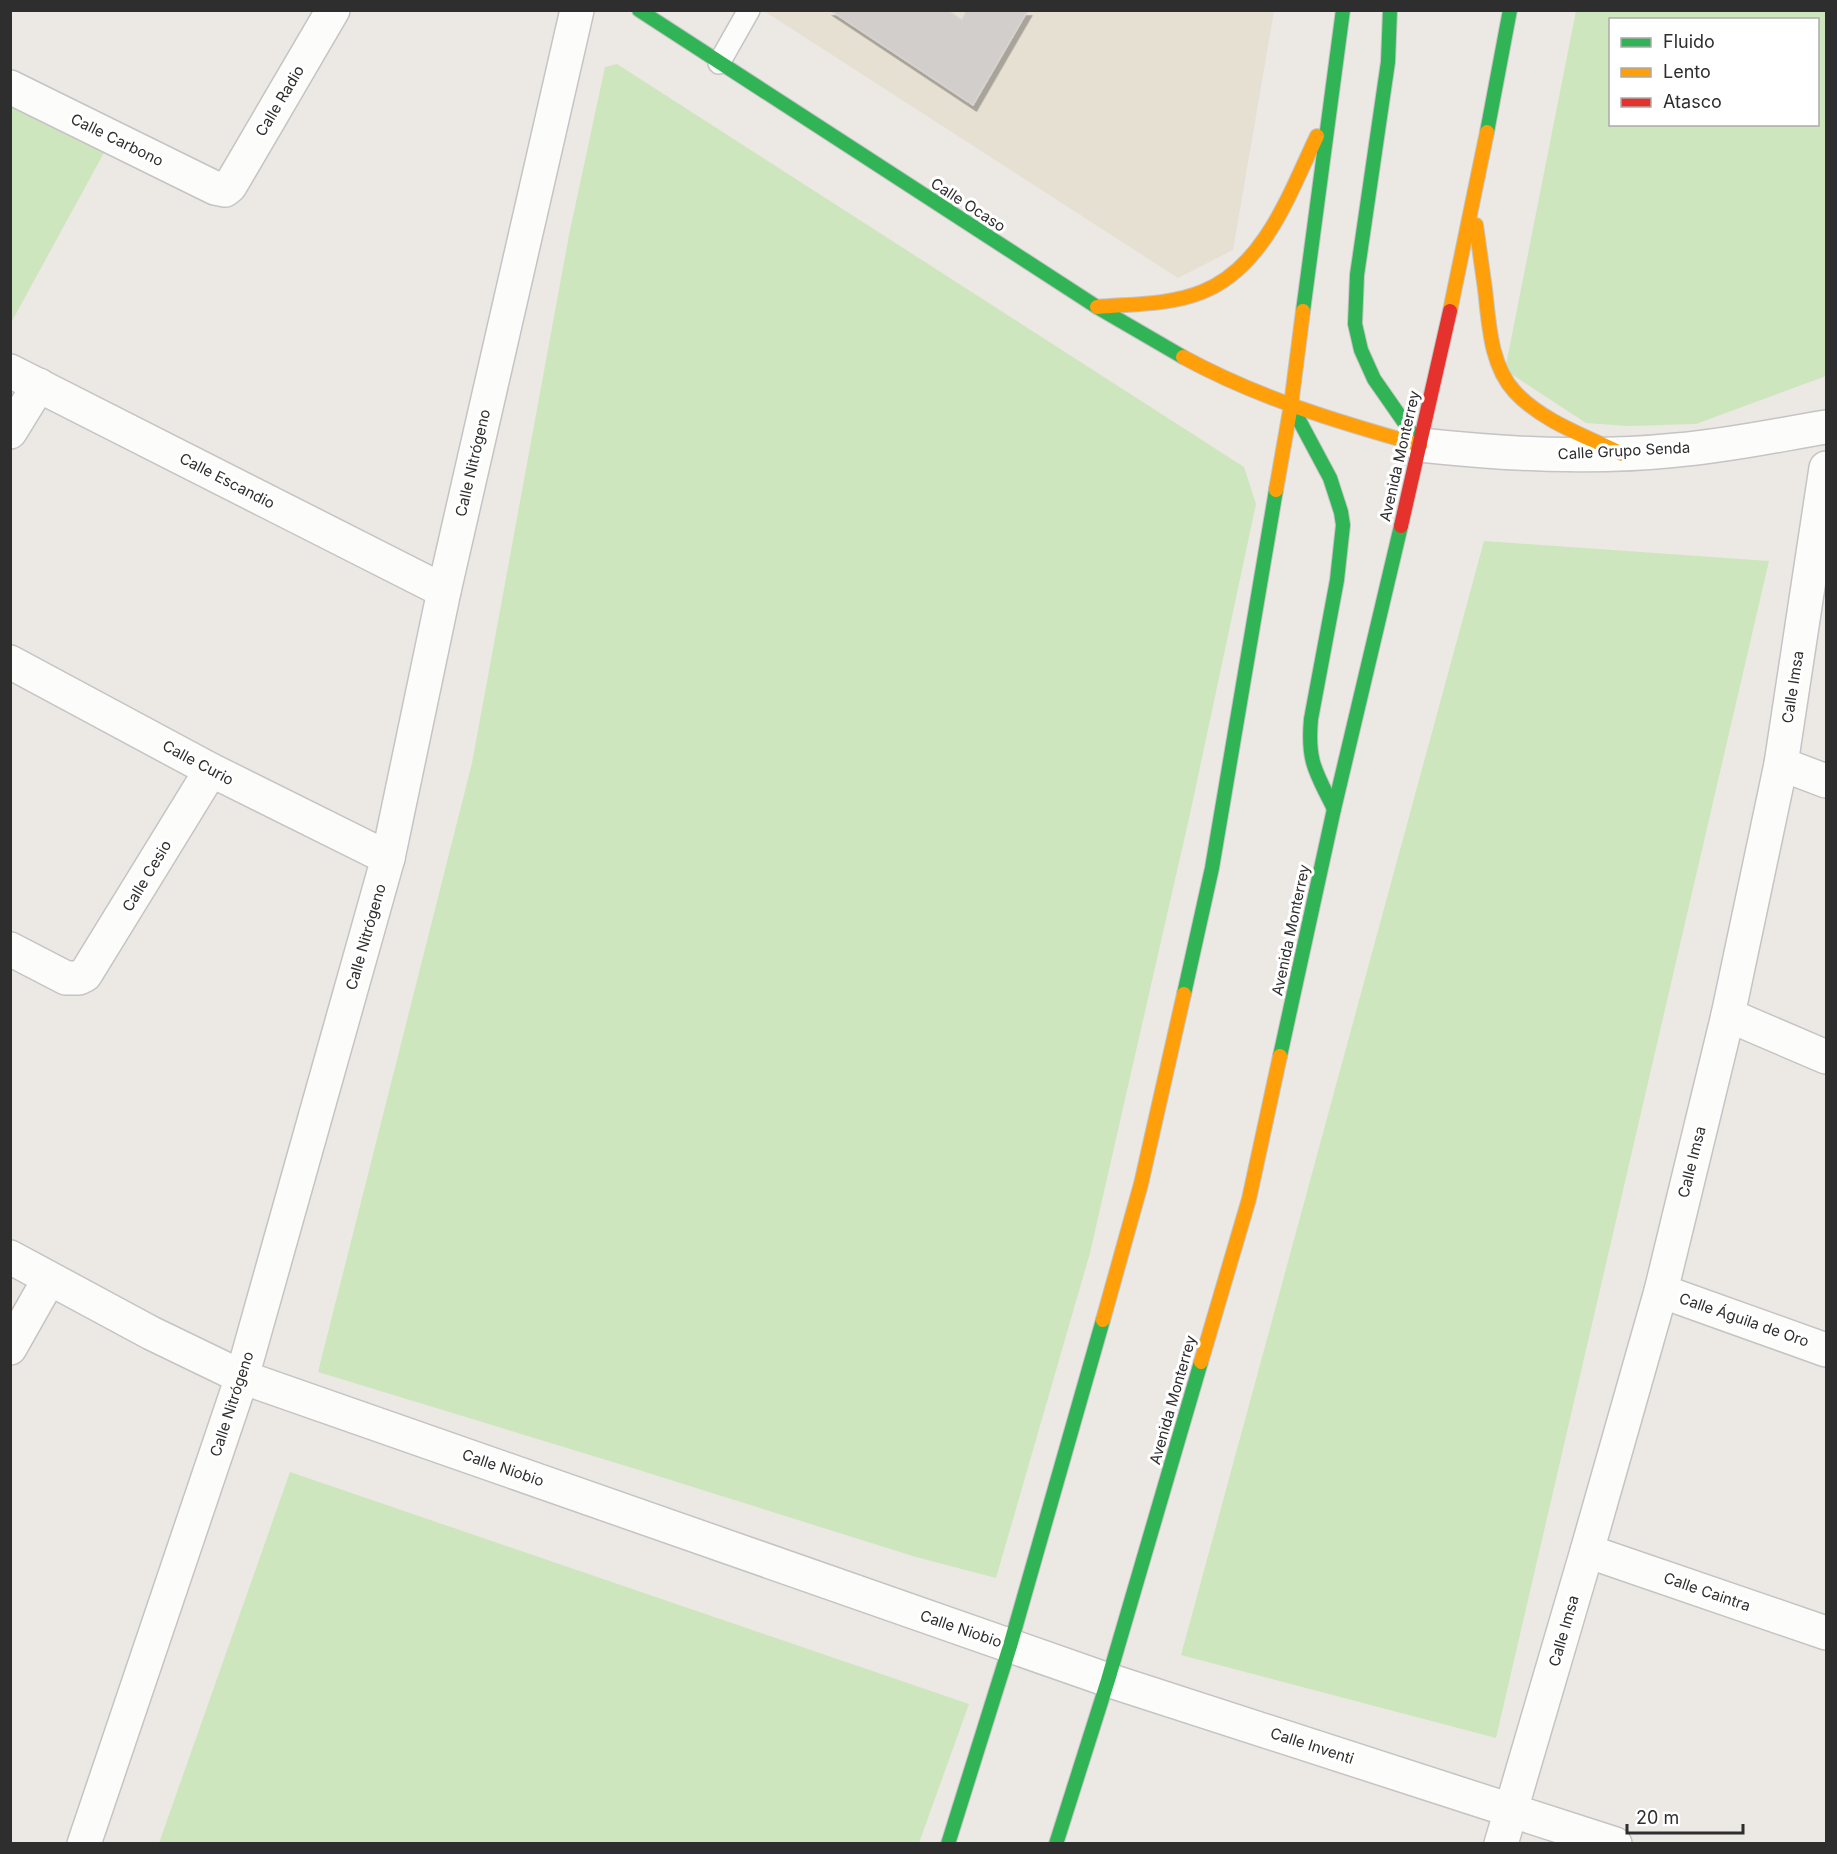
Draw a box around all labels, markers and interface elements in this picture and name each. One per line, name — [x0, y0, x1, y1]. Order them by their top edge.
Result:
legend — [1609, 18, 1819, 126]
text: Fluido — [1663, 31, 1715, 52]
text: Lento — [1663, 61, 1711, 82]
street label: Calle Radio — [251, 62, 308, 140]
text: Atasco — [1663, 91, 1722, 112]
street label: Calle Carbono — [68, 109, 167, 170]
street label: Calle Ocaso — [927, 173, 1009, 236]
street label: Avenida Monterrey — [1375, 388, 1424, 523]
street label: Calle Nitrógeno — [451, 407, 494, 518]
street label: Calle Grupo Senda — [1557, 438, 1691, 463]
street label: Calle Escandio — [176, 448, 278, 513]
street label: Calle Imsa — [1777, 649, 1808, 725]
street label: Calle Curio — [159, 736, 237, 789]
street label: Calle Cesio — [118, 837, 175, 915]
street label: Avenida Monterrey — [1267, 862, 1314, 997]
street label: Calle Nitrógeno — [341, 882, 390, 992]
street label: Calle Imsa — [1673, 1124, 1710, 1200]
street label: Calle Águila de Oro — [1677, 1288, 1812, 1351]
street label: Avenida Monterrey — [1145, 1332, 1200, 1467]
street label: Calle Nitrógeno — [206, 1349, 258, 1459]
street label: Calle Niobio — [460, 1445, 547, 1490]
street label: Calle Caintra — [1661, 1568, 1753, 1615]
street label: Calle Imsa — [1544, 1593, 1583, 1669]
street label: Calle Niobio — [918, 1606, 1005, 1651]
street label: Calle Inventi — [1268, 1723, 1356, 1768]
scale bar — [1627, 1797, 1742, 1835]
text: 20 m — [1636, 1807, 1679, 1828]

